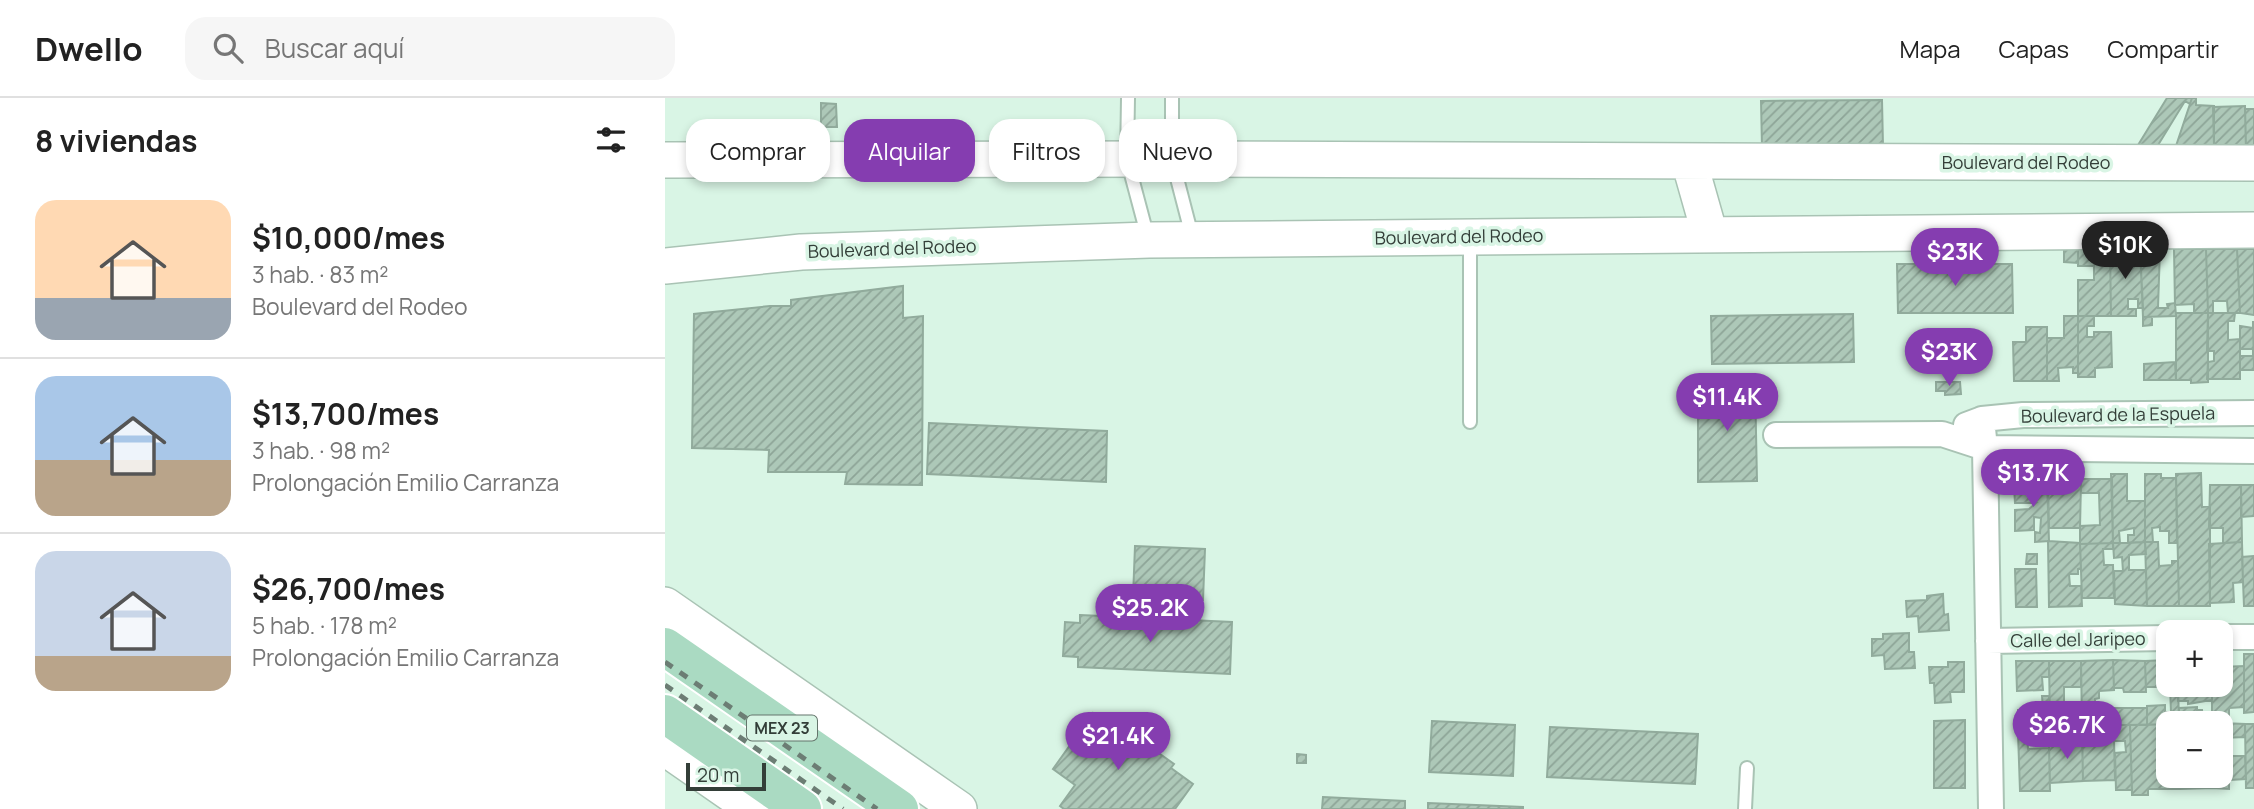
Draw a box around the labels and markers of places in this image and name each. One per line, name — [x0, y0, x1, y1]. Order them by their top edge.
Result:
pin: $10K — [2084, 222, 2166, 281]
pin: $23K — [1914, 228, 1996, 288]
pin: $23K — [1908, 328, 1990, 388]
pin: $11.4K — [1670, 374, 1784, 433]
pin: $13.7K — [1976, 450, 2090, 509]
pin: $25.2K — [1093, 584, 1207, 644]
pin: $26.7K — [2010, 702, 2124, 761]
pin: $21.4K — [1061, 712, 1175, 772]

